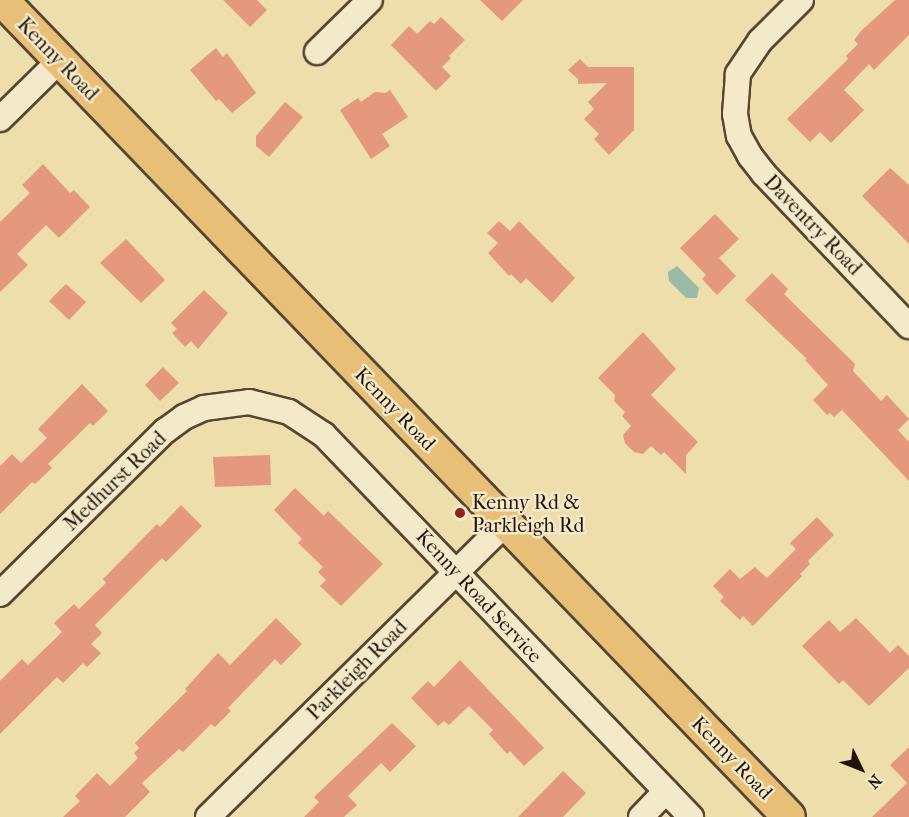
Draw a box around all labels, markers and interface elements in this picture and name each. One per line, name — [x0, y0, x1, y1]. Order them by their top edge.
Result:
street label: Kenny Road — [12, 12, 104, 106]
street label: Daventry Road — [759, 170, 867, 280]
street label: Kenny Road — [349, 362, 441, 456]
street label: Medhurst Road — [59, 426, 171, 536]
place label: Kenny Rd & Parkleigh Rd — [472, 490, 584, 537]
marker: Kenny Rd & Parkleigh Rd — [453, 506, 467, 520]
street label: Kenny Road Service — [411, 524, 547, 668]
street label: Parkleigh Road — [302, 615, 412, 725]
street label: Kenny Road — [686, 711, 778, 805]
north arrow — [831, 739, 891, 799]
text: N — [863, 771, 886, 793]

